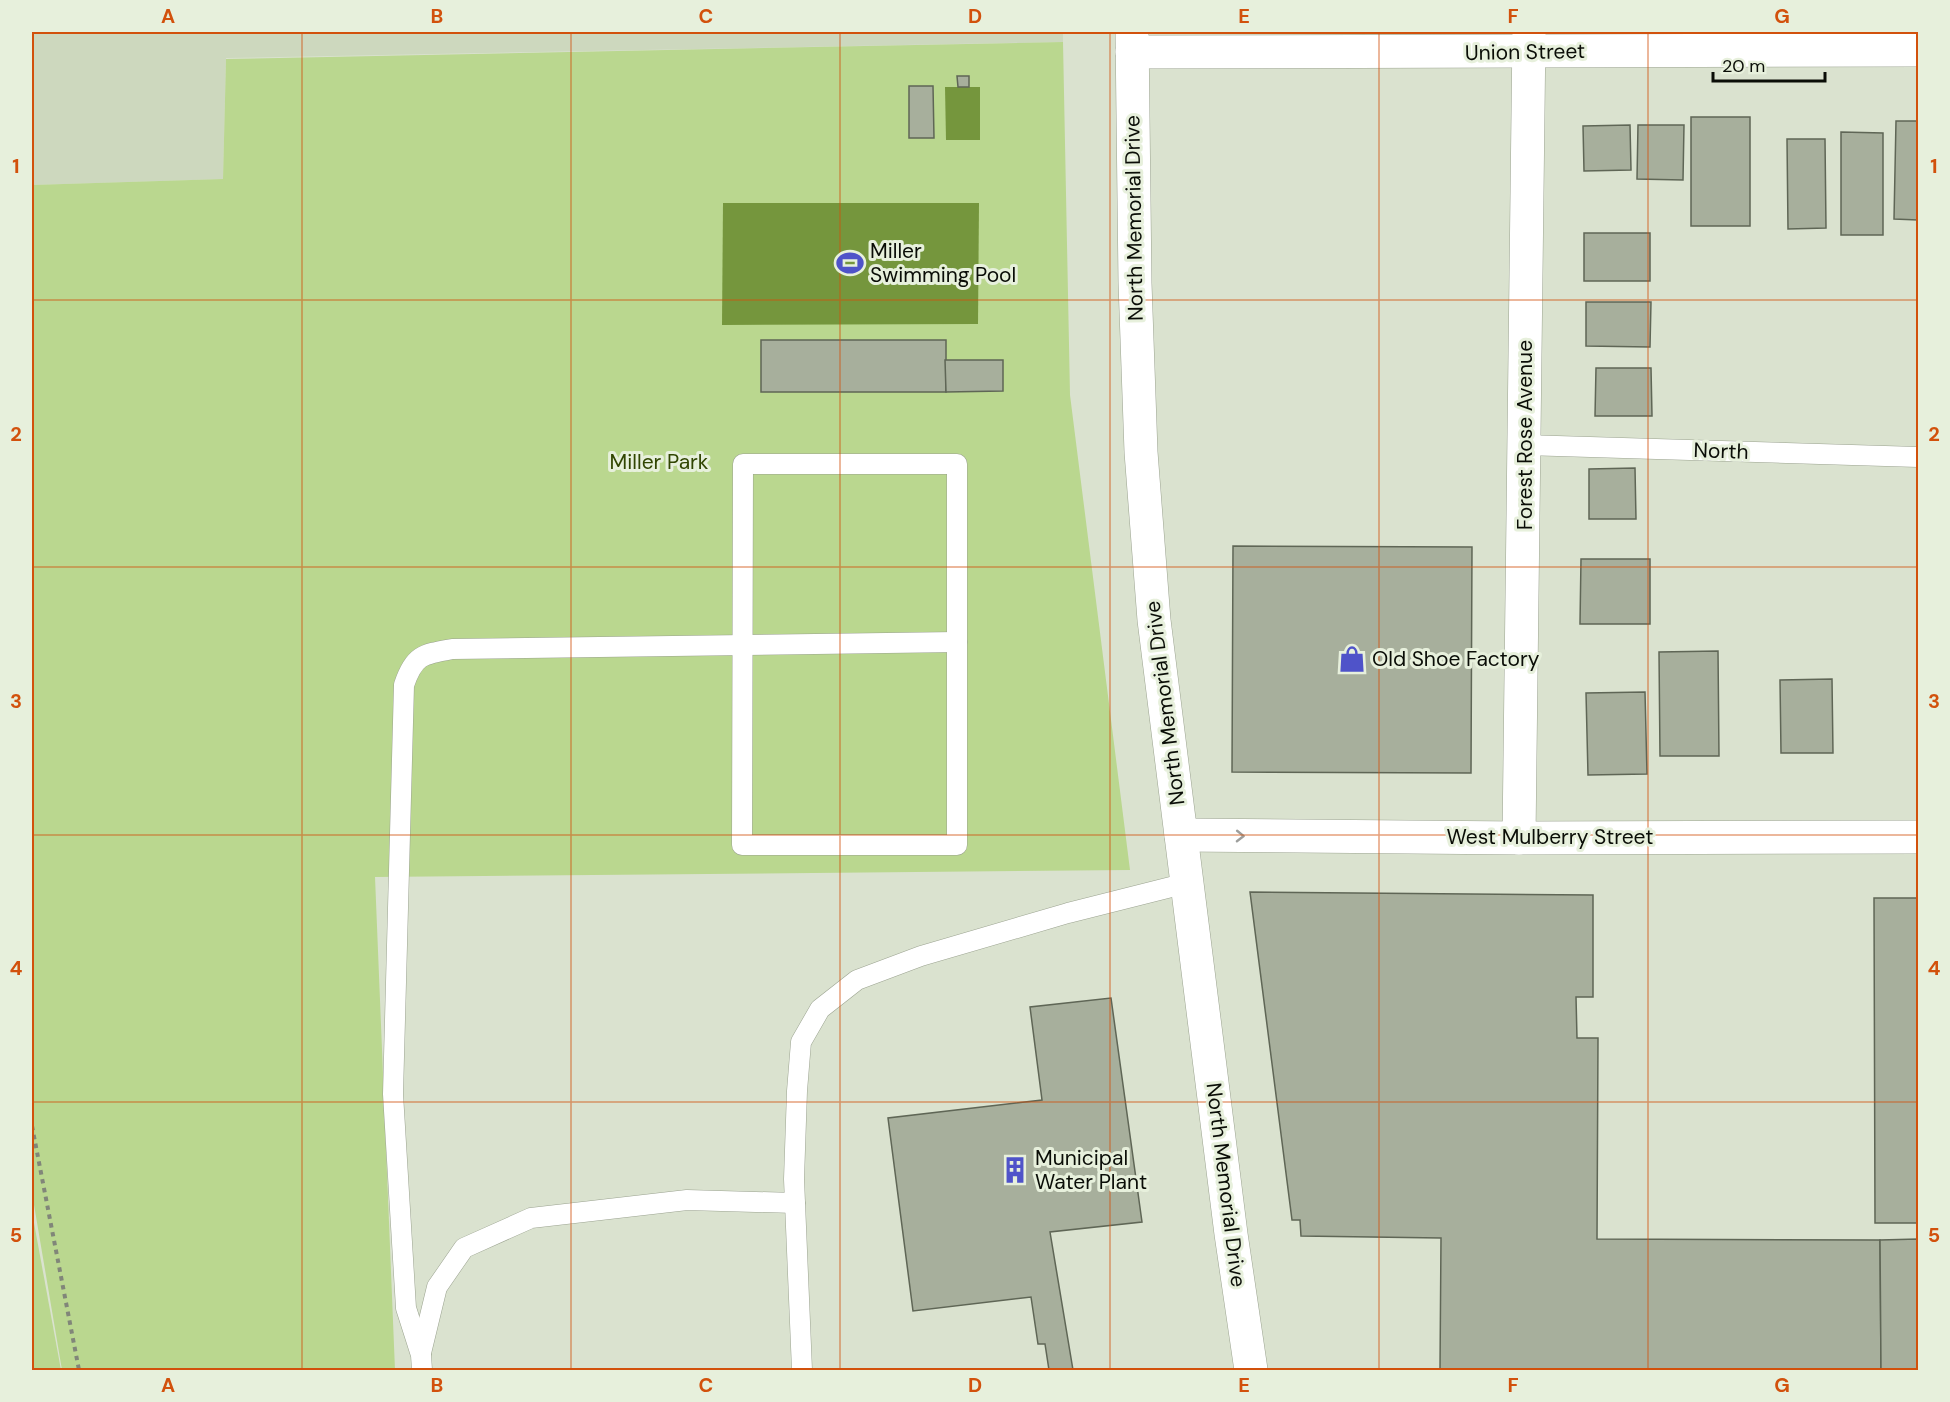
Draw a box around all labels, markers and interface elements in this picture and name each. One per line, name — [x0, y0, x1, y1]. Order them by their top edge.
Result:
text: A — [161, 3, 175, 29]
text: B — [431, 3, 443, 29]
text: C — [699, 3, 713, 29]
text: D — [968, 3, 982, 29]
text: E — [1238, 3, 1250, 29]
text: F — [1507, 3, 1519, 29]
text: G — [1774, 3, 1790, 29]
street label: Union Street — [1465, 37, 1585, 67]
scale bar — [1713, 45, 1826, 83]
text: 20 m — [1722, 54, 1765, 78]
street label: North Memorial Drive — [1118, 115, 1150, 321]
text: 1 — [12, 153, 20, 179]
text: 1 — [1930, 153, 1938, 179]
place label: Miller Swimming Pool — [870, 237, 1016, 289]
sports icon: Miller Swimming Pool — [835, 248, 865, 278]
street label: Forest Rose Avenue — [1511, 340, 1539, 530]
text: 2 — [10, 421, 22, 447]
text: 2 — [1928, 421, 1940, 447]
street label: North — [1693, 436, 1749, 466]
park label: Miller Park — [610, 448, 709, 476]
street label: North Memorial Drive — [1139, 599, 1191, 807]
shop icon: Old Shoe Factory — [1337, 644, 1367, 674]
place label: Old Shoe Factory — [1372, 645, 1540, 673]
text: 3 — [10, 688, 22, 714]
text: 3 — [1928, 688, 1940, 714]
street label: West Mulberry Street — [1447, 823, 1653, 851]
one-way arrow — [1235, 829, 1244, 842]
text: 4 — [10, 955, 23, 981]
text: 4 — [1928, 955, 1941, 981]
street label: North Memorial Drive — [1200, 1081, 1252, 1289]
place label: Municipal Water Plant — [1035, 1144, 1147, 1196]
building icon: Municipal Water Plant — [1000, 1155, 1030, 1185]
text: 5 — [10, 1222, 22, 1248]
text: 5 — [1928, 1222, 1940, 1248]
text: A — [161, 1372, 175, 1398]
text: B — [431, 1372, 443, 1398]
text: C — [699, 1372, 713, 1398]
text: D — [968, 1372, 982, 1398]
text: E — [1238, 1372, 1250, 1398]
text: F — [1507, 1372, 1519, 1398]
text: G — [1774, 1372, 1790, 1398]

